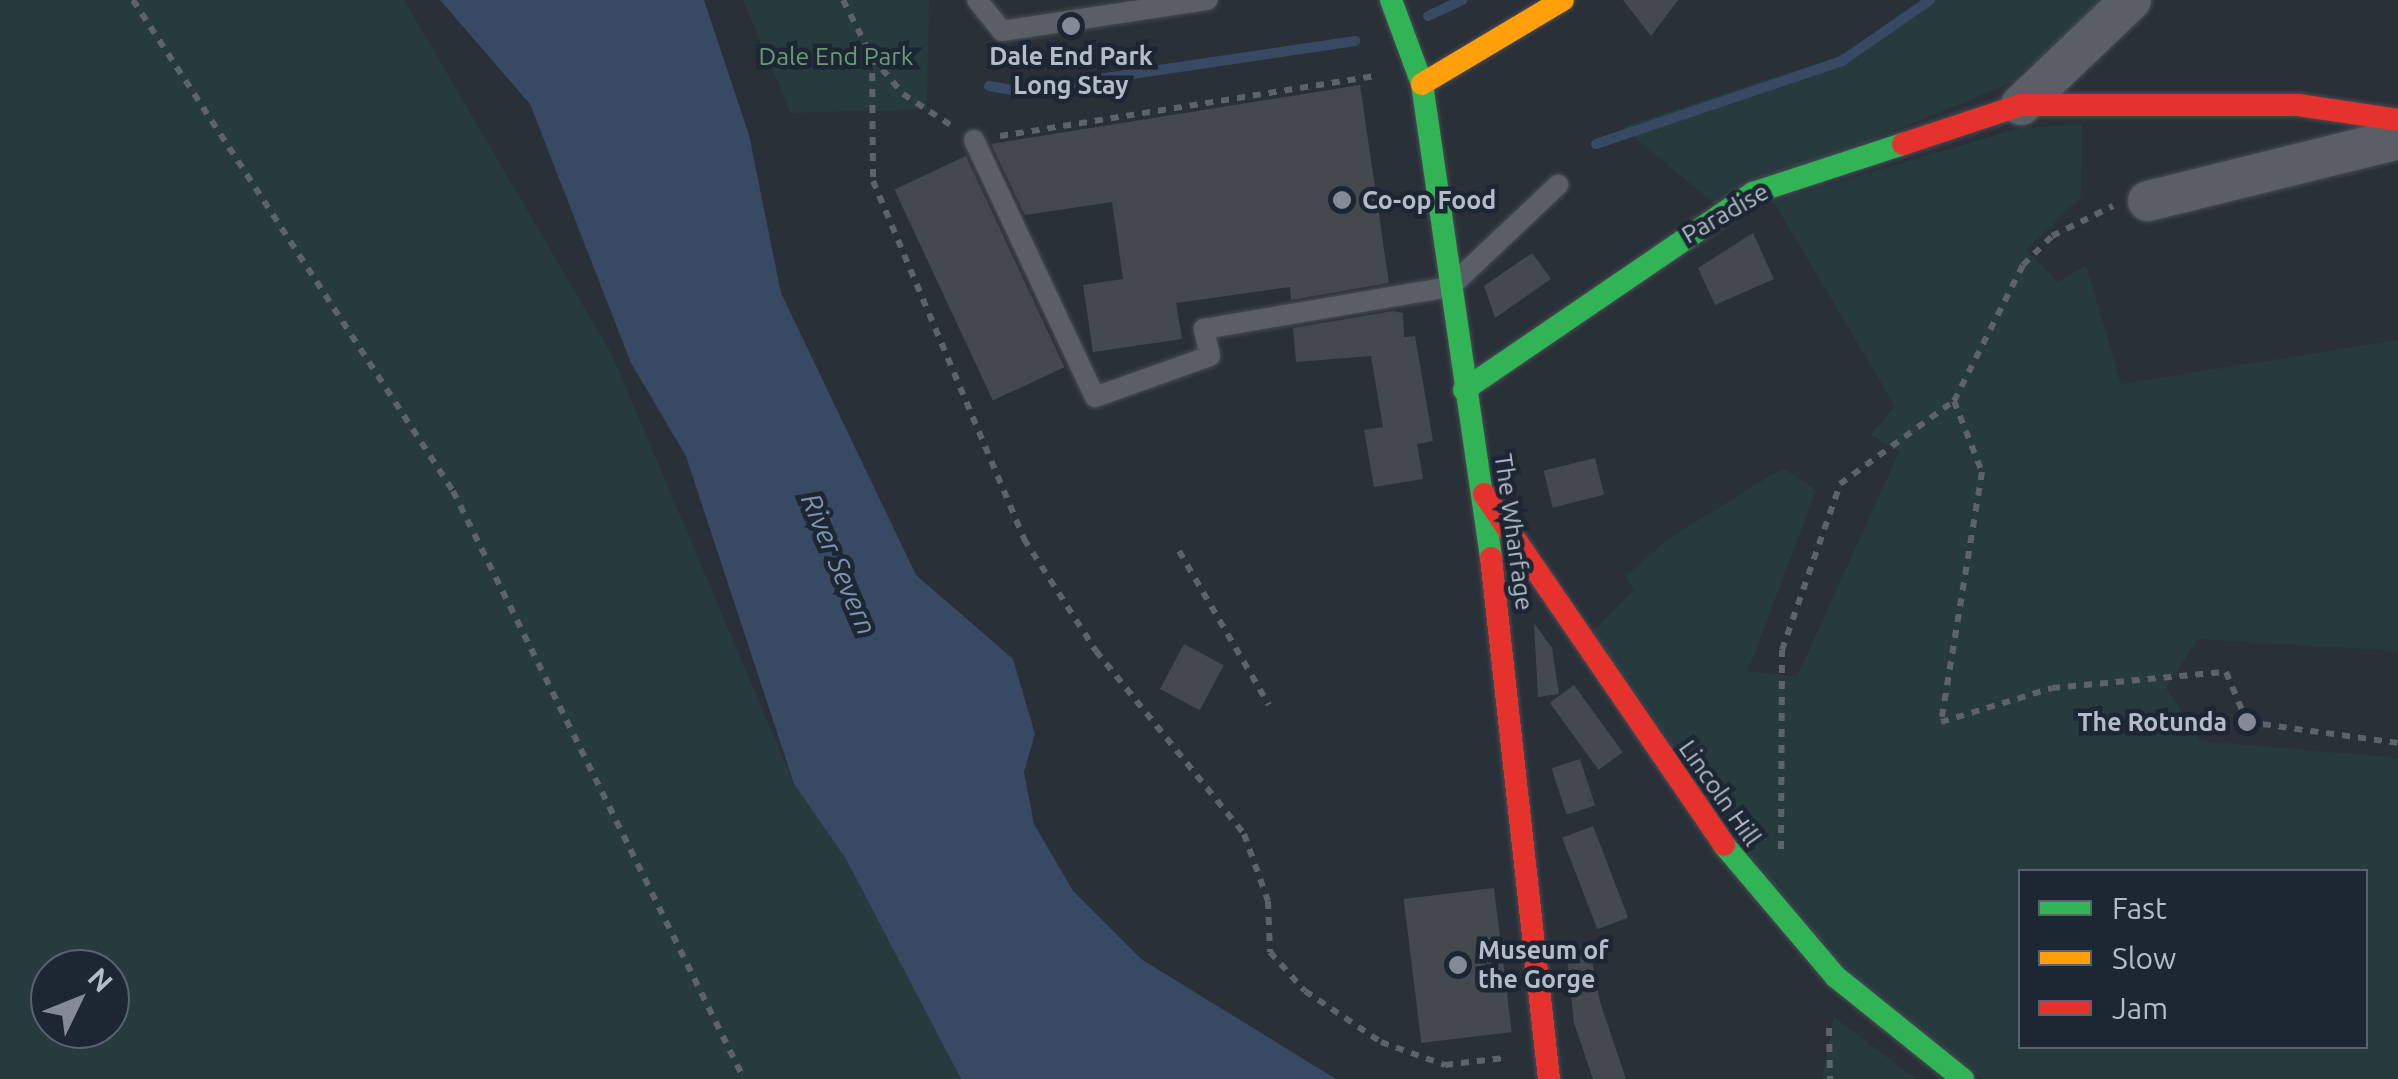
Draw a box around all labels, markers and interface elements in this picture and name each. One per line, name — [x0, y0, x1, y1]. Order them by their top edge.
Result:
marker: Dale End Park Long Stay — [1060, 15, 1082, 37]
park label: Dale End Park — [759, 41, 913, 71]
place label: Dale End Park Long Stay — [989, 42, 1153, 101]
street label: Paradise — [1676, 176, 1774, 250]
place label: Co-op Food — [1362, 185, 1496, 215]
marker: Co-op Food — [1331, 189, 1353, 211]
street label: The Wharfage — [1488, 452, 1540, 612]
water label: River Severn — [794, 488, 884, 640]
place label: The Rotunda — [2078, 707, 2227, 737]
marker: The Rotunda — [2236, 711, 2258, 733]
street label: Lincoln Hill — [1673, 734, 1767, 852]
legend — [2018, 869, 2368, 1049]
text: Fast — [2112, 891, 2167, 925]
place label: Museum of the Gorge — [1478, 936, 1609, 995]
text: Slow — [2112, 941, 2176, 975]
north arrow — [30, 949, 130, 1049]
marker: Museum of the Gorge — [1447, 954, 1469, 976]
text: N — [82, 961, 119, 998]
text: Jam — [2112, 991, 2168, 1025]

